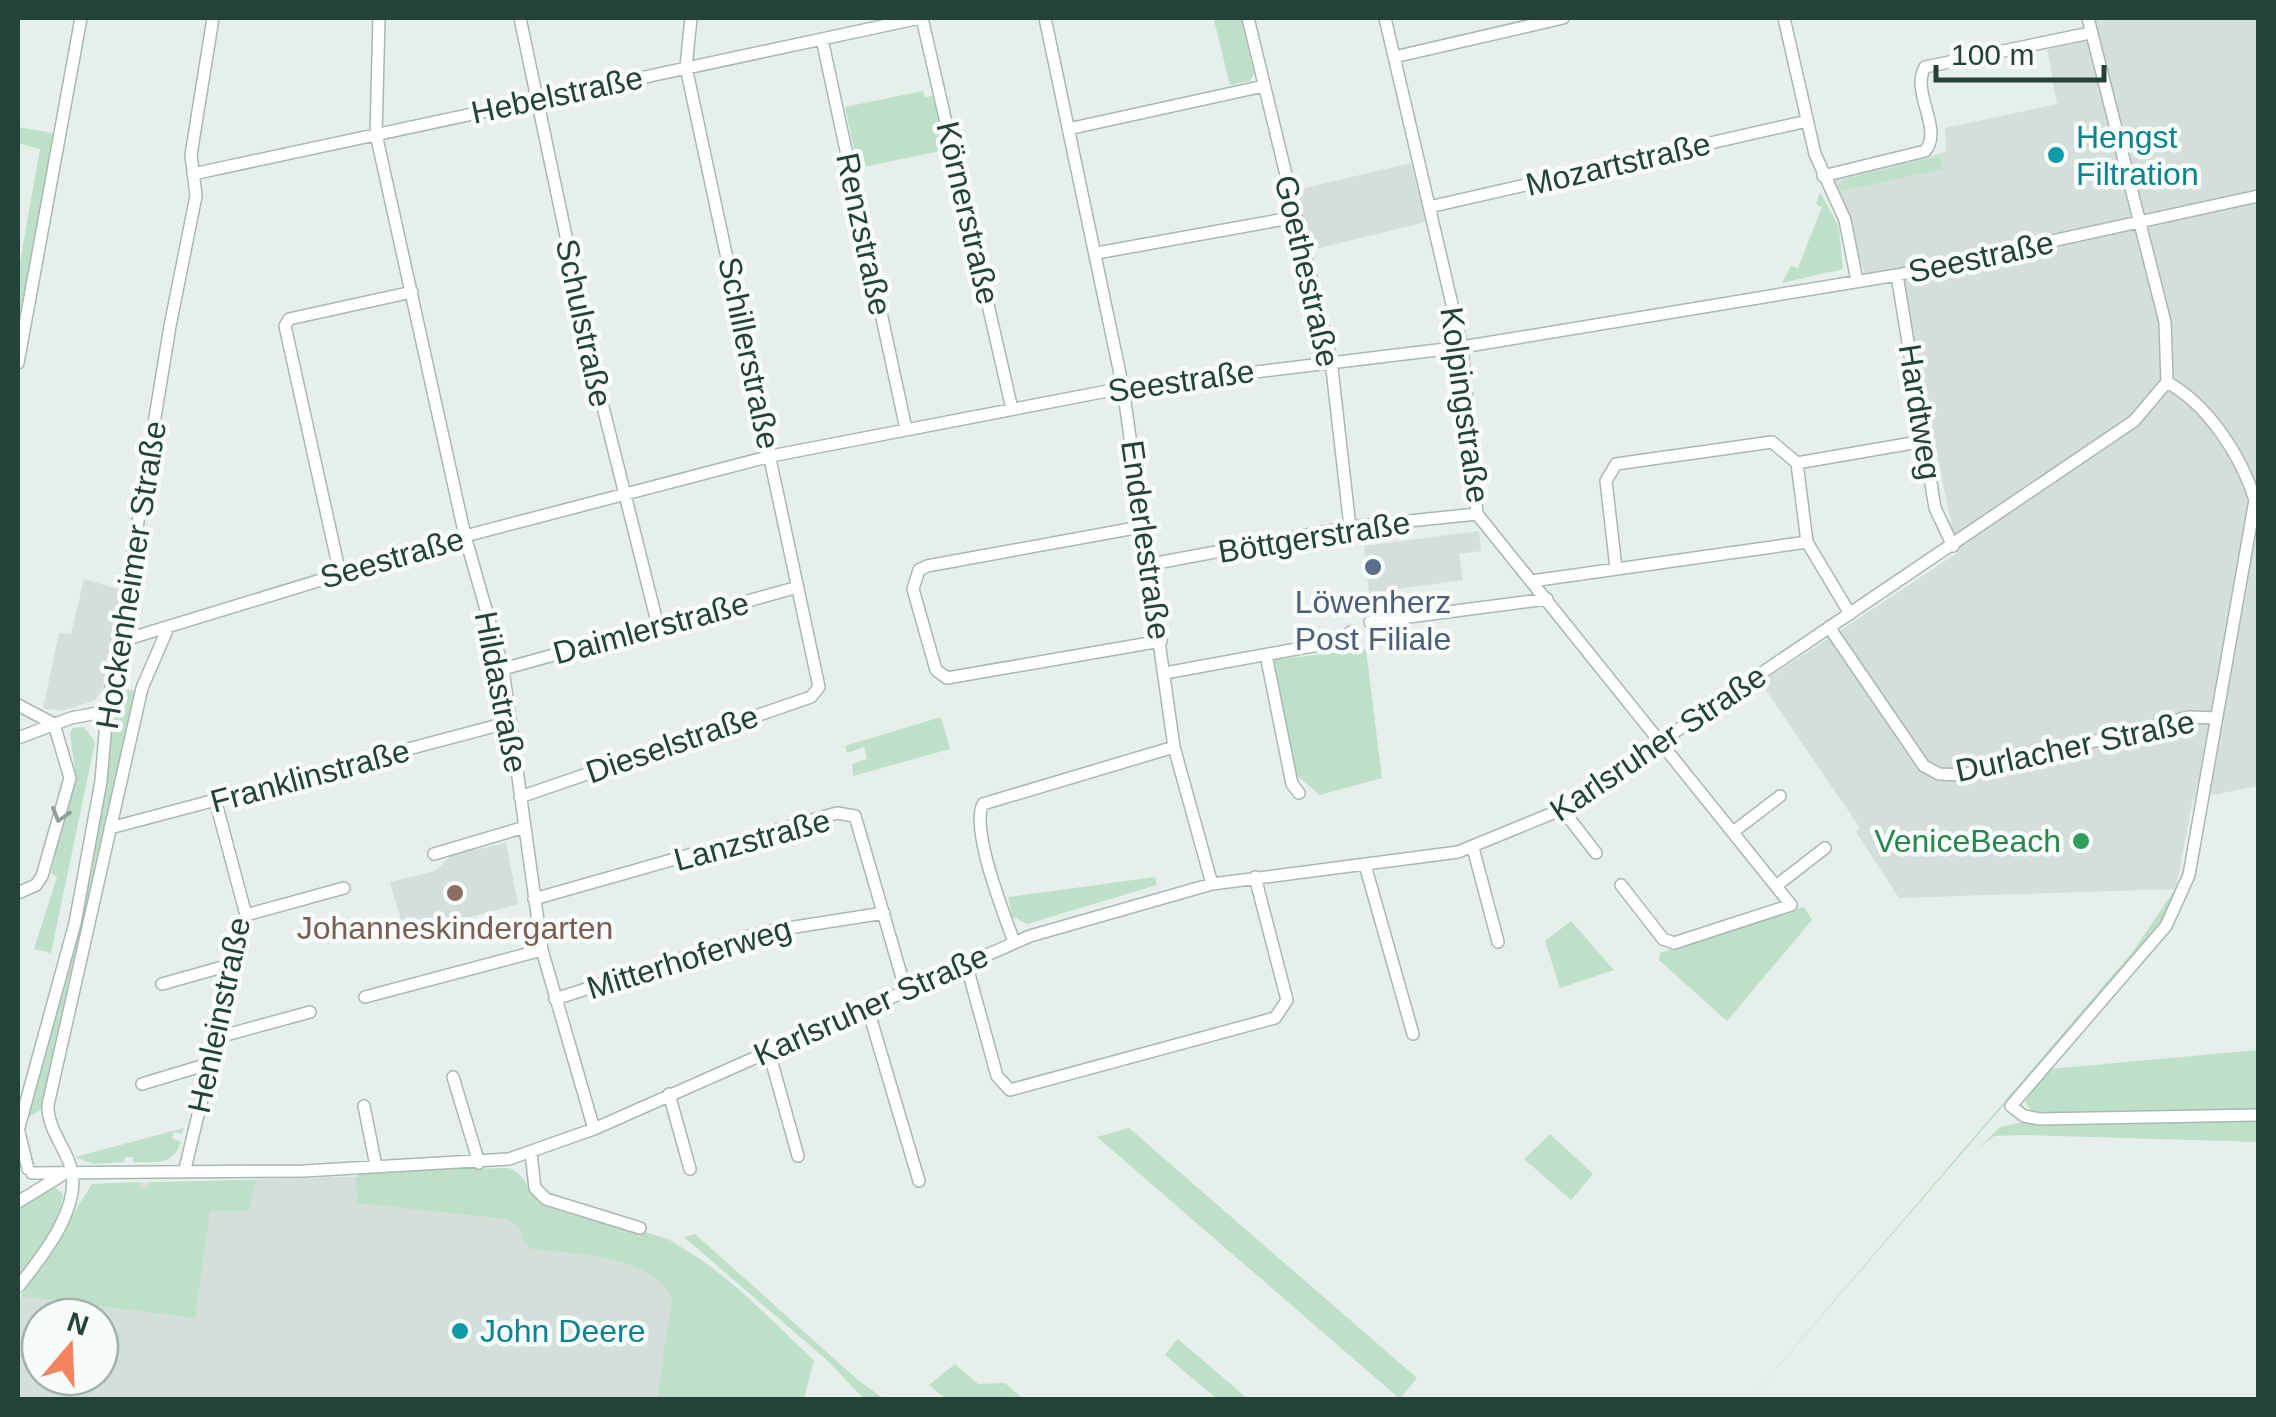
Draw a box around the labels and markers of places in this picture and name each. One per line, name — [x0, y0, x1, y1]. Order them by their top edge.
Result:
place label: Hengst Filtration — [2076, 119, 2199, 192]
marker: Hengst Filtration — [2045, 144, 2067, 166]
marker: Löwenherz Post Filiale — [1362, 556, 1384, 578]
place label: Löwenherz Post Filiale — [1295, 584, 1451, 657]
place label: VeniceBeach — [1874, 823, 2061, 859]
marker: VeniceBeach — [2070, 830, 2092, 852]
marker: Johanneskindergarten — [444, 882, 466, 904]
place label: Johanneskindergarten — [297, 910, 613, 946]
place label: John Deere — [480, 1313, 645, 1349]
marker: John Deere — [449, 1320, 471, 1342]

